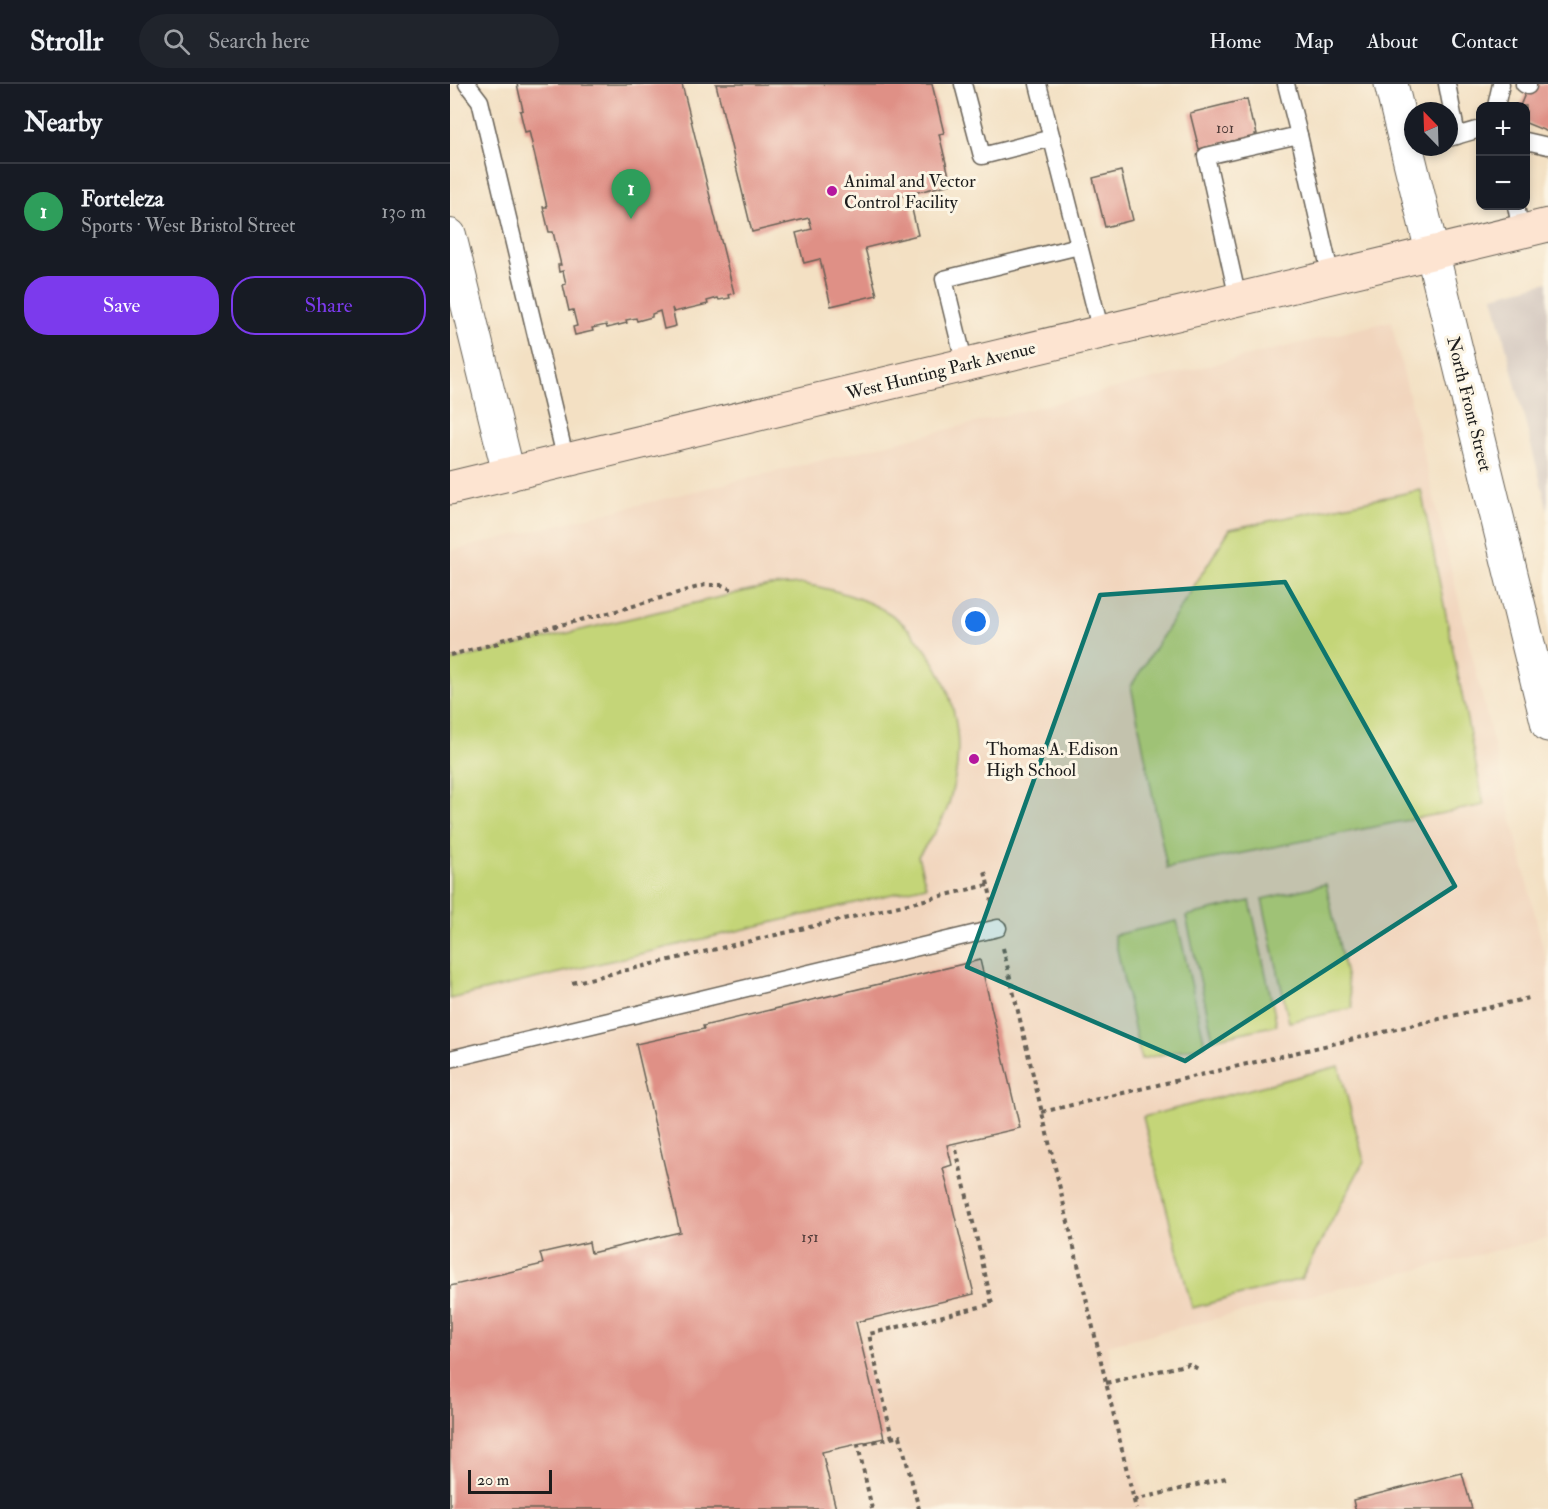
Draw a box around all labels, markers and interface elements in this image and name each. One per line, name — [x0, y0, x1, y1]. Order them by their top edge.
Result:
search box — [139, 14, 559, 68]
text: Strollr — [30, 24, 103, 59]
icon: search — [160, 25, 193, 58]
text: Search here — [208, 27, 310, 55]
text: Home — [1209, 28, 1261, 55]
text: Map — [1294, 28, 1334, 55]
text: About — [1367, 28, 1418, 55]
text: Contact — [1451, 28, 1518, 55]
north arrow — [1404, 102, 1458, 156]
map controls — [1476, 102, 1530, 210]
button: + — [1476, 102, 1530, 156]
text: Nearby — [24, 107, 102, 139]
house number: 101 — [1216, 119, 1234, 138]
button: − — [1476, 156, 1530, 210]
pin: 1 — [612, 170, 651, 219]
place label: Animal and Vector Control Facility — [843, 170, 976, 214]
marker: Animal and Vector Control Facility — [825, 184, 839, 198]
text: Forteleza — [81, 185, 164, 213]
text: 1 — [40, 199, 47, 224]
text: 130 m — [381, 199, 426, 224]
text: Sports · West Bristol Street — [81, 213, 296, 238]
button: Save — [24, 276, 219, 335]
button: Share — [231, 276, 426, 335]
street label: North Front Street — [1441, 334, 1497, 474]
street label: West Hunting Park Avenue — [843, 336, 1039, 406]
your location — [961, 607, 990, 636]
place label: Thomas A. Edison High School — [986, 738, 1118, 782]
marker: Thomas A. Edison High School — [967, 752, 981, 766]
house number: 151 — [801, 1228, 819, 1247]
scale bar — [468, 1467, 552, 1494]
text: 20 m — [477, 1470, 509, 1490]

